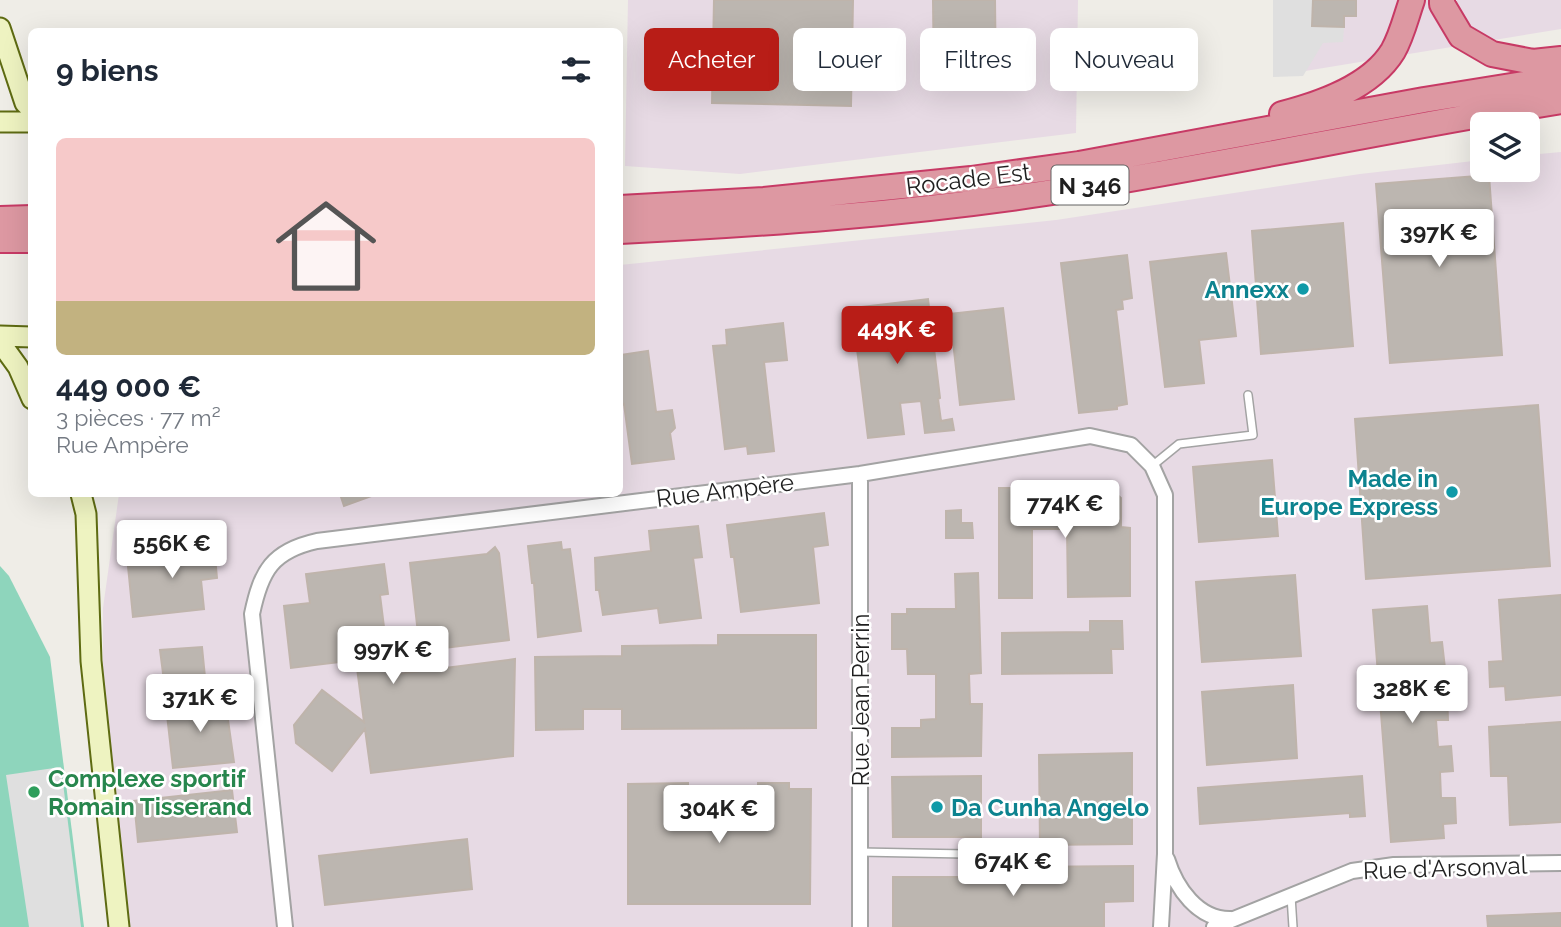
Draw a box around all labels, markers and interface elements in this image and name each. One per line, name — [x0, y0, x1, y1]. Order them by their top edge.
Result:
chip: Acheter — [644, 28, 779, 91]
chip: Louer — [793, 28, 906, 91]
chip: Filtres — [920, 28, 1036, 91]
chip: Nouveau — [1050, 28, 1198, 91]
icon: filters — [557, 51, 595, 89]
text: 9 biens — [56, 53, 158, 88]
map controls — [1470, 112, 1540, 182]
button: layers — [1470, 112, 1540, 182]
street label: Rocade Est — [904, 157, 1032, 201]
road number: N 346 — [1052, 166, 1128, 204]
icon: home — [263, 183, 389, 309]
pin: 397K € — [1382, 210, 1496, 269]
text: 397K € — [1400, 218, 1478, 245]
place label: Annexx — [1205, 275, 1289, 304]
marker: Annexx — [1295, 281, 1311, 297]
pin: 449K € — [840, 306, 954, 366]
text: 449K € — [858, 315, 936, 342]
text: 449 000 € — [56, 369, 202, 404]
text: 3 pièces · 77 m² — [56, 404, 221, 431]
text: Rue Ampère — [56, 431, 189, 458]
place label: Made in Europe Express — [1260, 464, 1438, 521]
street label: Rue Ampère — [654, 467, 796, 513]
pin: 774K € — [1008, 480, 1122, 540]
marker: Made in Europe Express — [1444, 484, 1460, 500]
text: 774K € — [1026, 489, 1104, 516]
pin: 556K € — [115, 520, 229, 580]
text: 556K € — [133, 529, 211, 556]
street label: Rue Jean Perrin — [846, 614, 875, 786]
pin: 997K € — [336, 626, 450, 686]
text: 997K € — [354, 635, 432, 662]
pin: 328K € — [1355, 666, 1469, 725]
pin: 371K € — [143, 674, 257, 734]
text: 328K € — [1373, 674, 1451, 701]
text: 371K € — [162, 683, 238, 710]
place label: Complexe sportif Romain Tisserand — [48, 764, 252, 821]
marker: Complexe sportif Romain Tisserand — [26, 784, 42, 800]
pin: 304K € — [662, 786, 776, 845]
place label: Da Cunha Angelo — [951, 793, 1149, 822]
text: 304K € — [679, 794, 759, 821]
marker: Da Cunha Angelo — [929, 799, 945, 815]
pin: 674K € — [956, 838, 1070, 898]
text: 674K € — [974, 847, 1052, 874]
street label: Rue d'Arsonval — [1362, 851, 1528, 885]

